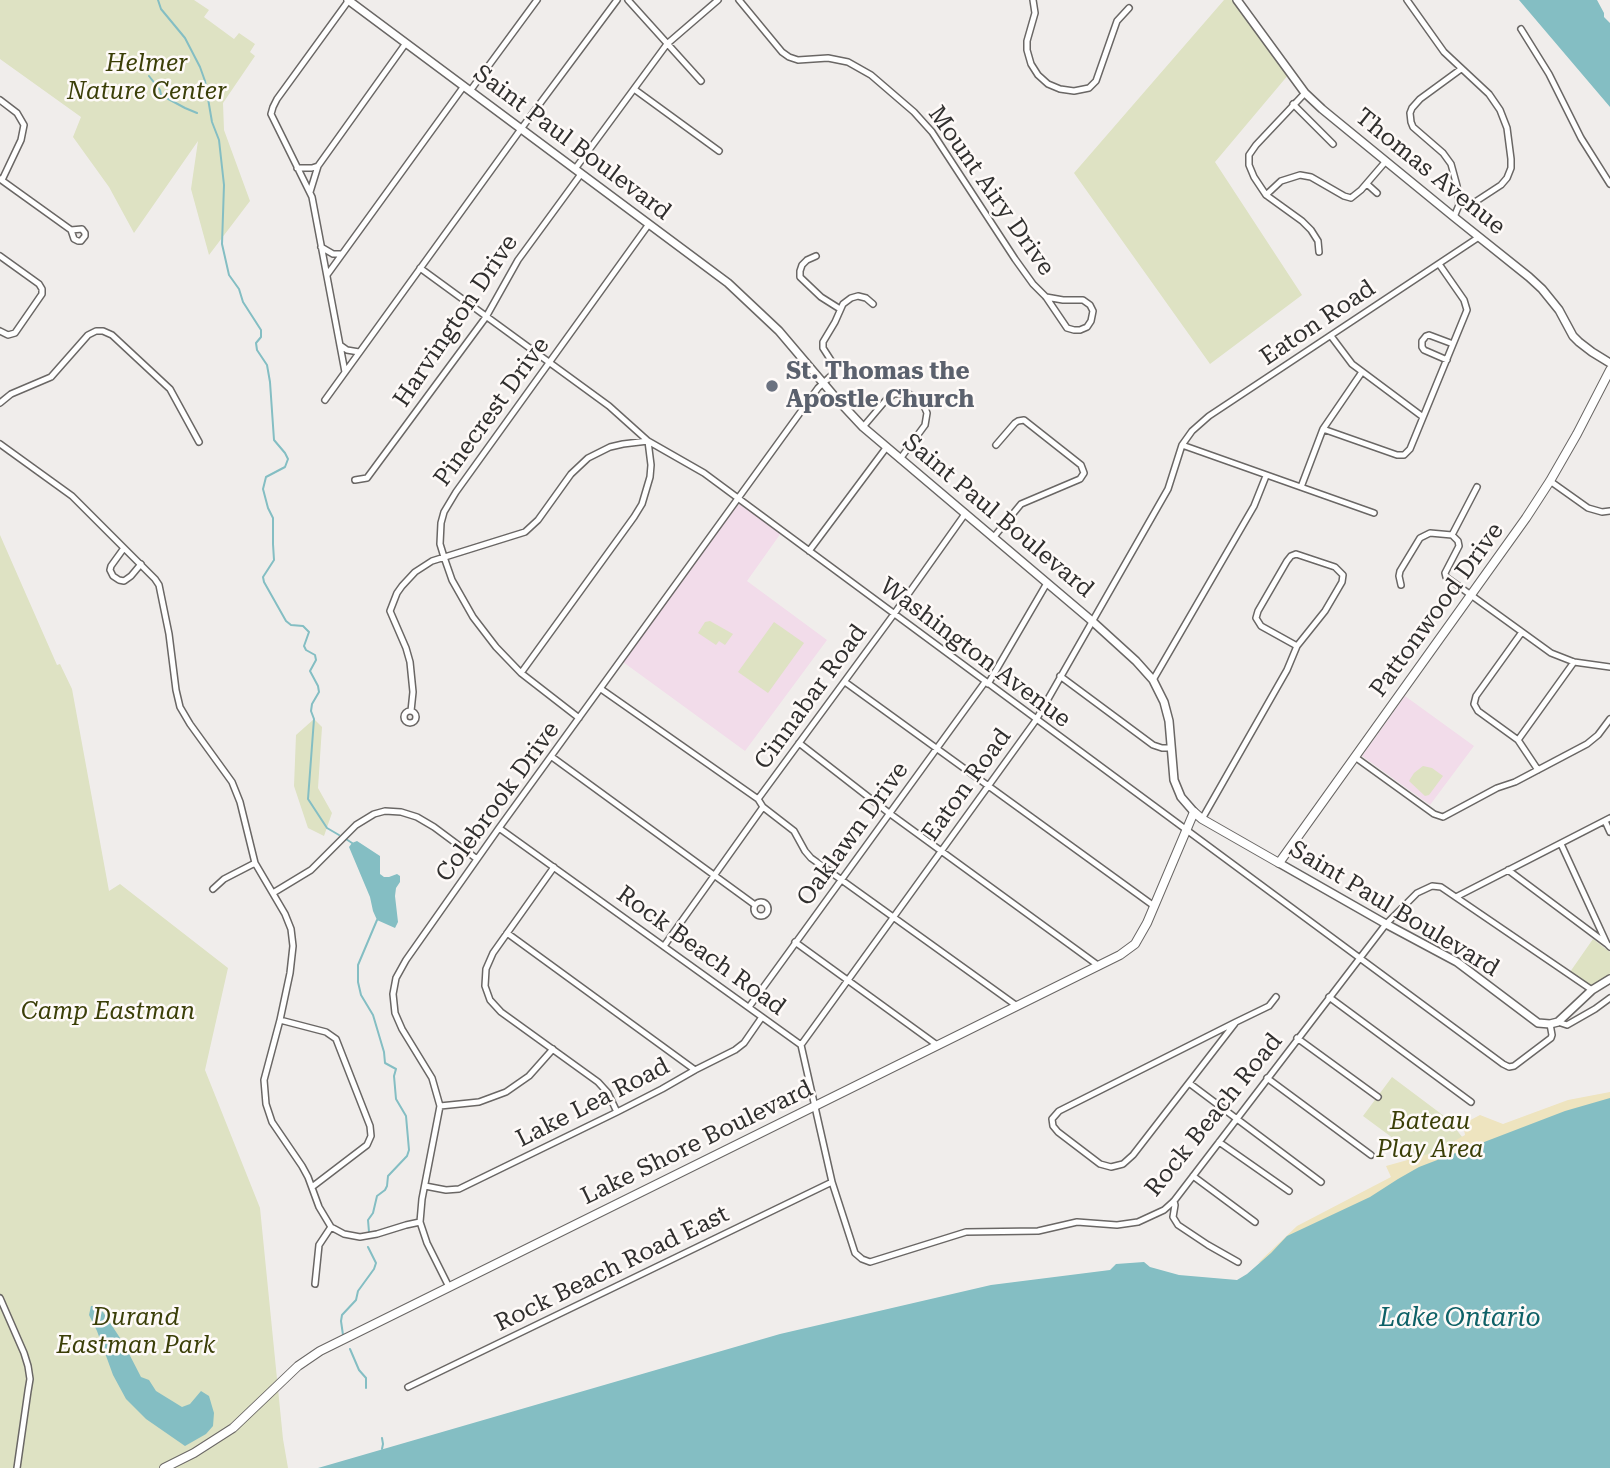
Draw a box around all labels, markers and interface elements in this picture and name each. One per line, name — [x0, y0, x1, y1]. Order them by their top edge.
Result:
park label: Helmer Nature Center — [67, 50, 227, 106]
street label: Saint Paul Boulevard — [467, 59, 677, 227]
street label: Mount Airy Drive — [922, 101, 1060, 281]
street label: Thomas Avenue — [1349, 103, 1511, 241]
street label: Harvington Drive — [388, 229, 524, 413]
street label: Eaton Road — [1255, 274, 1381, 372]
street label: Pinecrest Drive — [428, 332, 556, 492]
place label: St. Thomas the Apostle Church — [786, 358, 974, 414]
marker: St. Thomas the Apostle Church — [764, 378, 780, 394]
street label: Saint Paul Boulevard — [897, 428, 1099, 604]
street label: Pattonwood Drive — [1364, 517, 1510, 703]
street label: Washington Avenue — [874, 572, 1076, 734]
street label: Cinnabar Road — [749, 619, 873, 775]
street label: Colebrook Drive — [430, 716, 566, 888]
street label: Eaton Road — [916, 723, 1018, 847]
street label: Oaklawn Drive — [791, 756, 915, 912]
street label: Saint Paul Boulevard — [1284, 835, 1504, 983]
street label: Rock Beach Road — [611, 880, 791, 1022]
park label: Camp Eastman — [21, 998, 195, 1026]
street label: Rock Beach Road — [1139, 1028, 1289, 1202]
street label: Lake Lea Road — [512, 1052, 674, 1154]
street label: Lake Shore Boulevard — [577, 1074, 817, 1212]
park label: Bateau Play Area — [1376, 1108, 1484, 1164]
street label: Rock Beach Road East — [490, 1200, 734, 1338]
water label: Lake Ontario — [1379, 1302, 1541, 1334]
park label: Durand Eastman Park — [56, 1304, 216, 1360]

